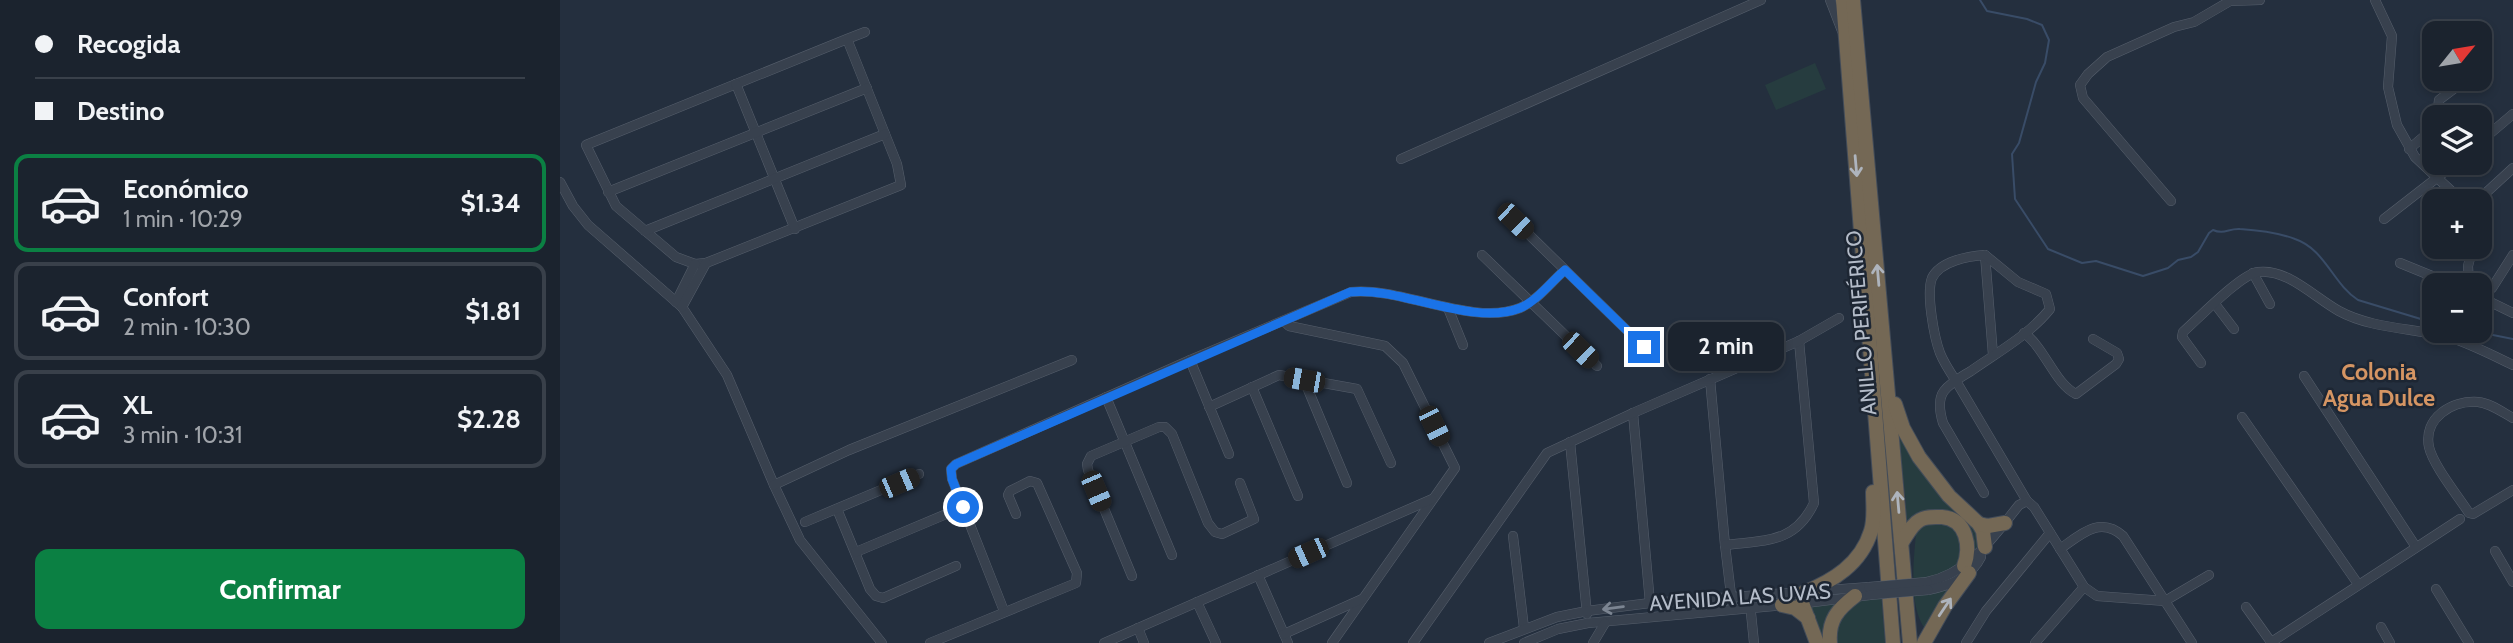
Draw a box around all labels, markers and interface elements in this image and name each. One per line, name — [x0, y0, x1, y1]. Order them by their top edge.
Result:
north arrow — [2422, 21, 2492, 91]
map controls — [2422, 21, 2492, 343]
text: Recogida — [77, 28, 180, 60]
text: Destino — [77, 95, 164, 127]
button: layers — [2422, 105, 2492, 175]
one-way arrow — [1850, 154, 1863, 177]
icon: car — [39, 172, 102, 235]
text: Económico — [123, 173, 249, 205]
text: $1.34 — [460, 187, 521, 219]
button: + — [2422, 189, 2492, 259]
car — [1493, 199, 1538, 243]
text: 1 min · 10:29 — [123, 205, 243, 233]
street label: ANILLO PERIFÉRICO — [1840, 229, 1882, 417]
one-way arrow — [1871, 264, 1884, 287]
button: − — [2422, 273, 2492, 343]
icon: car — [39, 280, 102, 343]
text: Confort — [123, 281, 209, 313]
text: $1.81 — [465, 295, 521, 327]
text: 2 min · 10:30 — [123, 313, 251, 341]
callout: 2 min — [1668, 322, 1784, 372]
car — [1558, 328, 1603, 372]
route end — [1628, 331, 1660, 363]
text: 2 min — [1698, 332, 1754, 360]
district label: Colonia Agua Dulce — [2323, 358, 2435, 412]
car — [1282, 366, 1327, 394]
icon: car — [39, 388, 102, 451]
text: XL — [123, 389, 152, 421]
text: $2.28 — [457, 403, 521, 435]
car — [1416, 403, 1453, 449]
text: 3 min · 10:31 — [123, 421, 243, 449]
car — [876, 465, 923, 501]
car — [1079, 468, 1114, 514]
route start — [947, 491, 979, 523]
one-way arrow — [1891, 491, 1904, 514]
car — [1285, 535, 1332, 571]
button: Confirmar — [35, 549, 525, 629]
street label: AVENIDA LAS UVAS — [1648, 578, 1832, 616]
one-way arrow — [1938, 598, 1952, 617]
one-way arrow — [1602, 602, 1624, 615]

